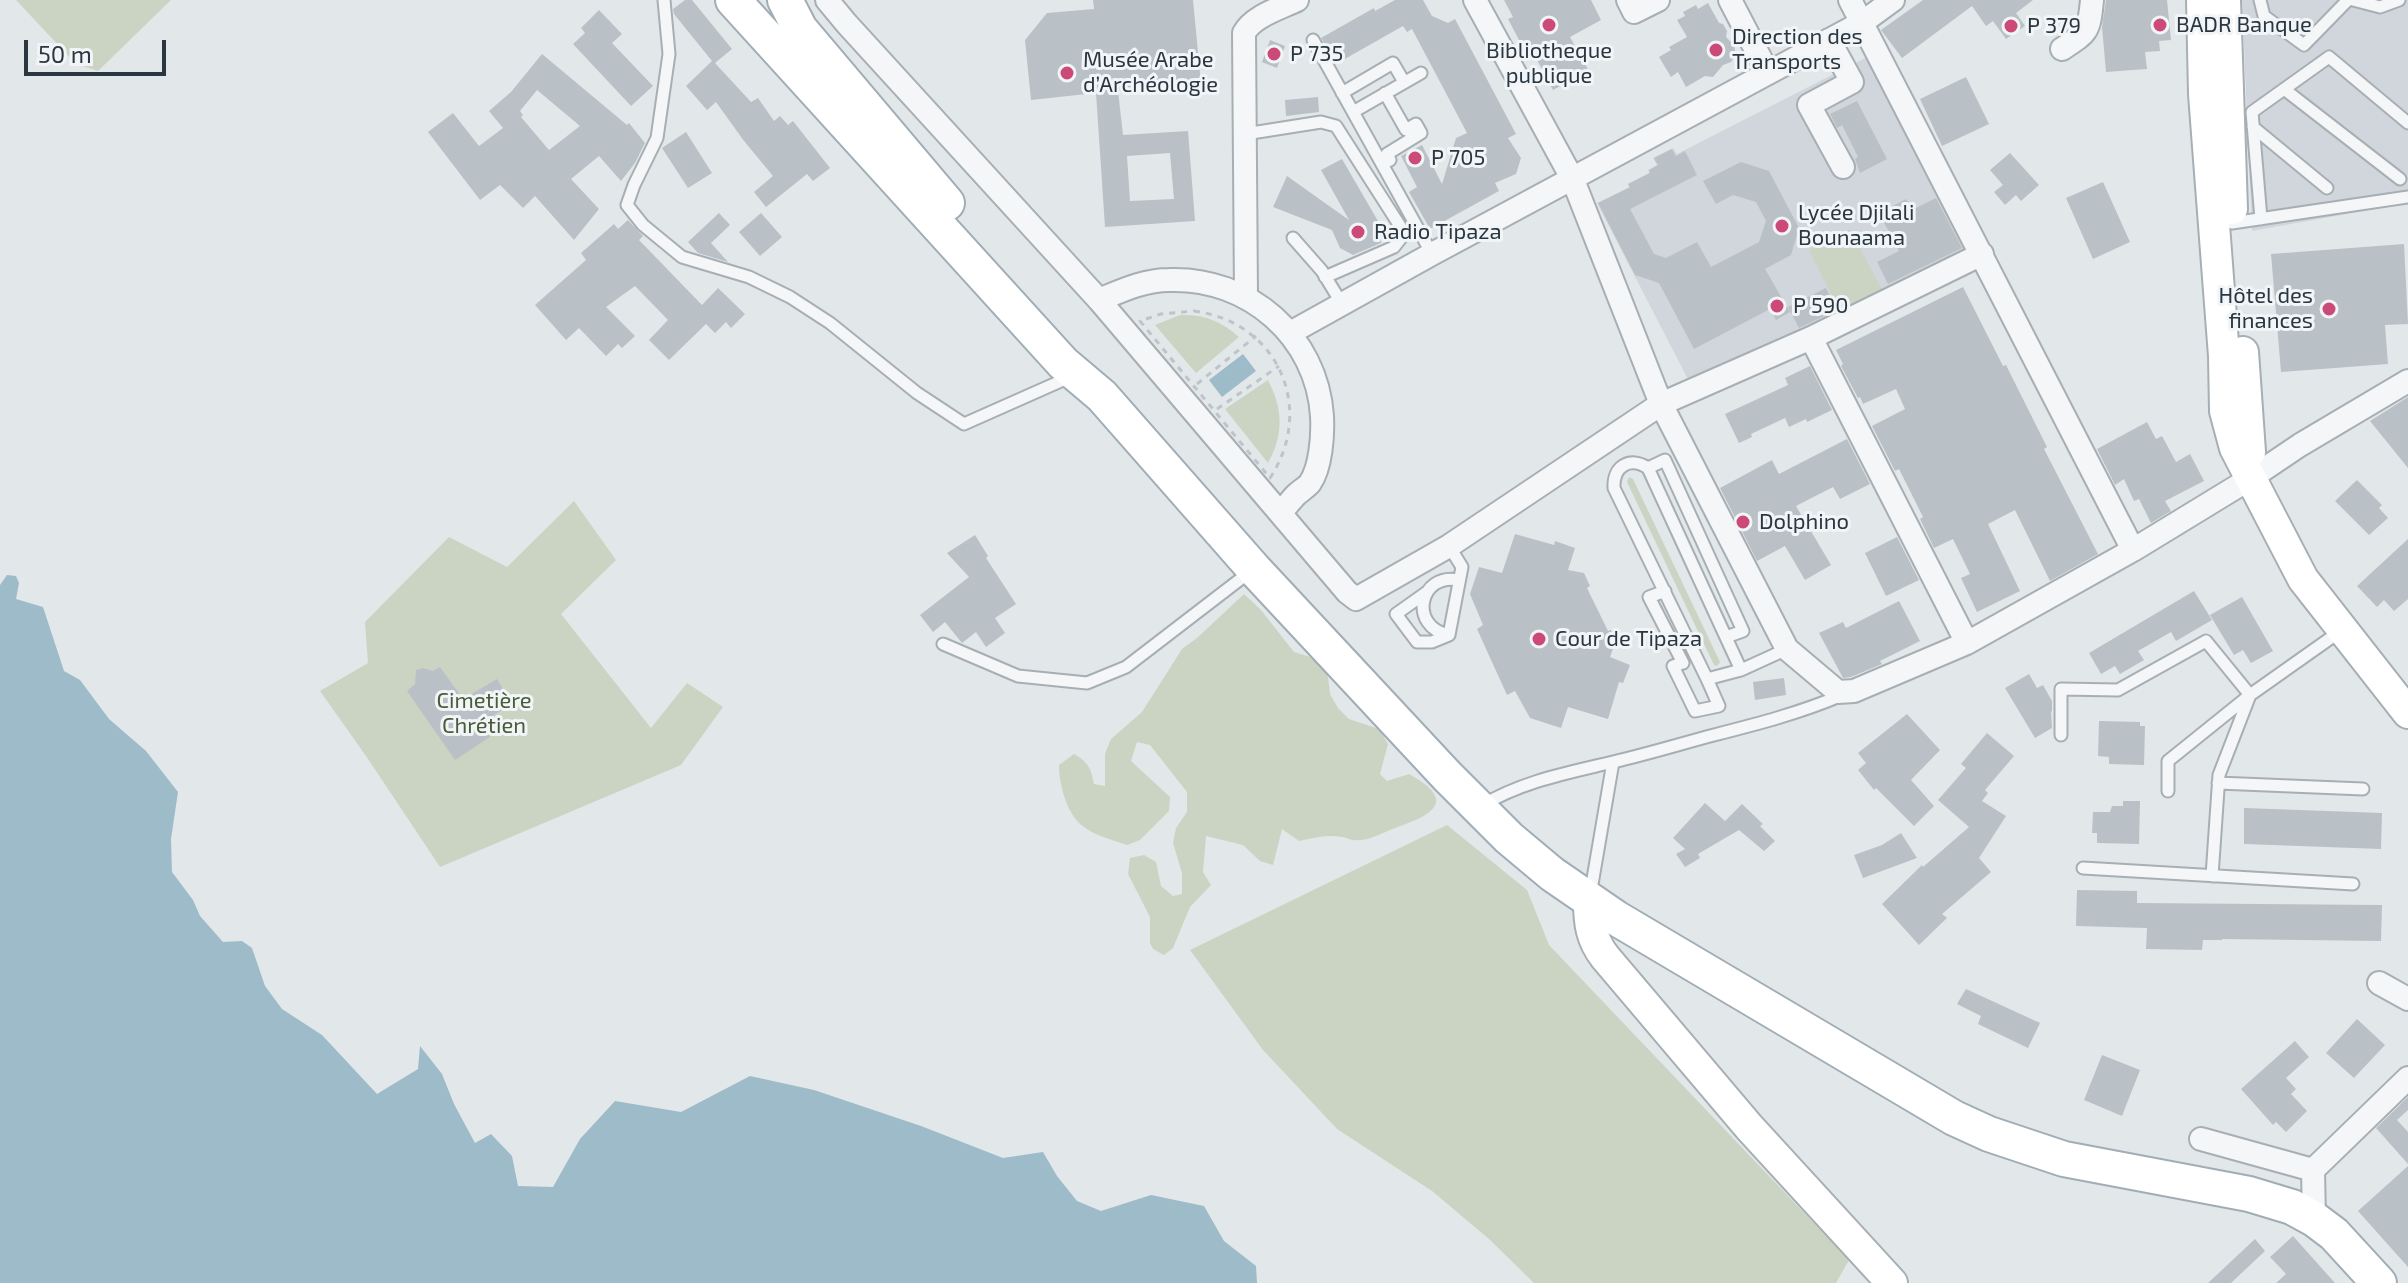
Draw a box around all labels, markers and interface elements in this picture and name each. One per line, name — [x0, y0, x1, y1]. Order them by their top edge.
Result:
place label: BADR Banque — [2176, 12, 2312, 38]
place label: P 379 — [2027, 13, 2081, 39]
marker: Bibliotheque publique — [1540, 16, 1558, 34]
marker: BADR Banque — [2151, 16, 2169, 34]
marker: P 379 — [2002, 17, 2020, 35]
scale bar — [28, 24, 170, 74]
place label: Direction des Transports — [1732, 24, 1863, 76]
place label: Bibliotheque publique — [1486, 38, 1612, 90]
text: 50 m — [38, 39, 92, 68]
place label: P 735 — [1290, 41, 1343, 67]
marker: Direction des Transports — [1707, 41, 1725, 59]
marker: P 735 — [1265, 45, 1283, 63]
place label: Musée Arabe d’Archéologie — [1083, 47, 1218, 98]
marker: Musée Arabe d’Archéologie — [1058, 64, 1076, 82]
place label: P 705 — [1431, 145, 1485, 171]
marker: P 705 — [1406, 149, 1424, 167]
place label: Lycée Djilali Bounaama — [1798, 200, 1915, 252]
marker: Lycée Djilali Bounaama — [1773, 217, 1791, 235]
place label: Radio Tipaza — [1374, 219, 1502, 245]
marker: Radio Tipaza — [1349, 223, 1367, 241]
place label: Hôtel des finances — [2219, 283, 2313, 334]
place label: P 590 — [1793, 293, 1849, 319]
marker: P 590 — [1768, 297, 1786, 315]
marker: Hôtel des finances — [2320, 300, 2338, 318]
place label: Dolphino — [1759, 509, 1849, 535]
marker: Dolphino — [1734, 513, 1752, 531]
place label: Cour de Tipaza — [1555, 626, 1702, 652]
marker: Cour de Tipaza — [1530, 630, 1548, 648]
park label: Cimetière Chrétien — [436, 688, 532, 740]

